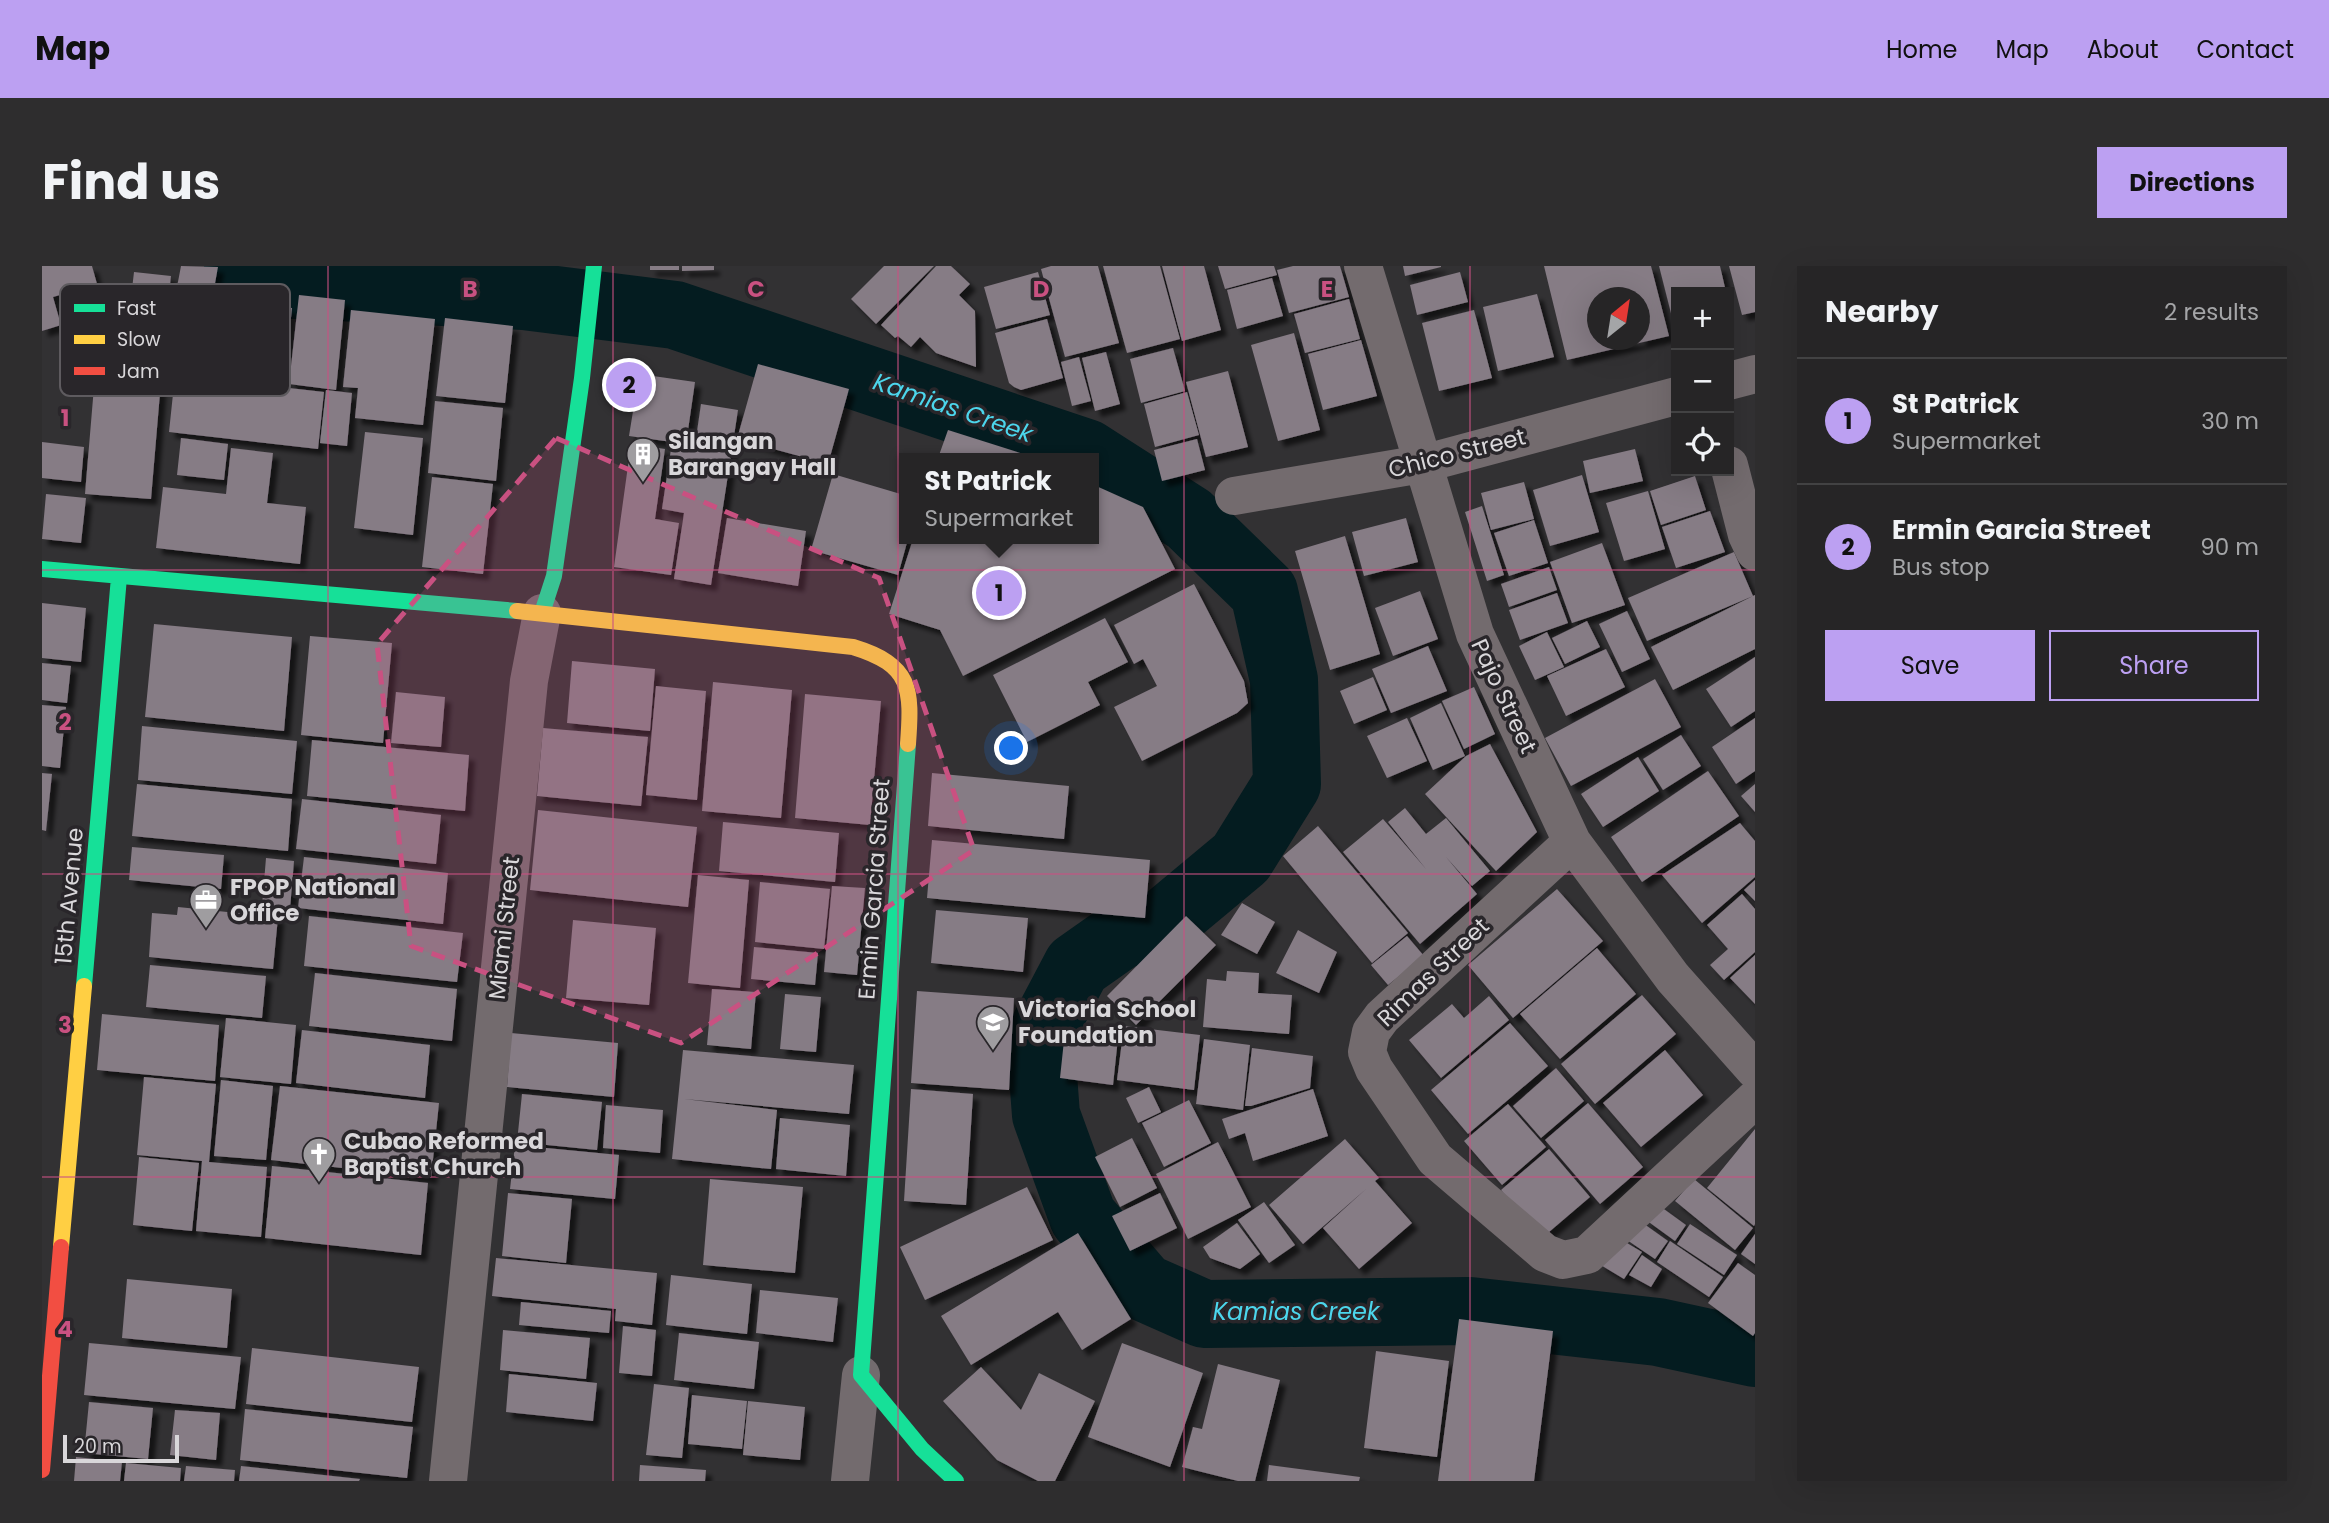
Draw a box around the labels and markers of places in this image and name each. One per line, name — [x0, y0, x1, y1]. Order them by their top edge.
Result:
pin: 2 — [606, 359, 652, 411]
place label: Silangan Barangay Hall — [668, 425, 836, 483]
building icon: Silangan Barangay Hall — [624, 435, 662, 484]
pin: 1 — [976, 567, 1022, 619]
place label: FPOP National Office — [230, 871, 396, 929]
office icon: FPOP National Office — [187, 881, 225, 930]
place label: Victoria School Foundation — [1018, 993, 1196, 1051]
school or university icon: Victoria School Foundation — [974, 1003, 1012, 1052]
place label: Cubao Reformed Baptist Church — [344, 1125, 544, 1183]
church icon: Cubao Reformed Baptist Church — [300, 1135, 338, 1184]

